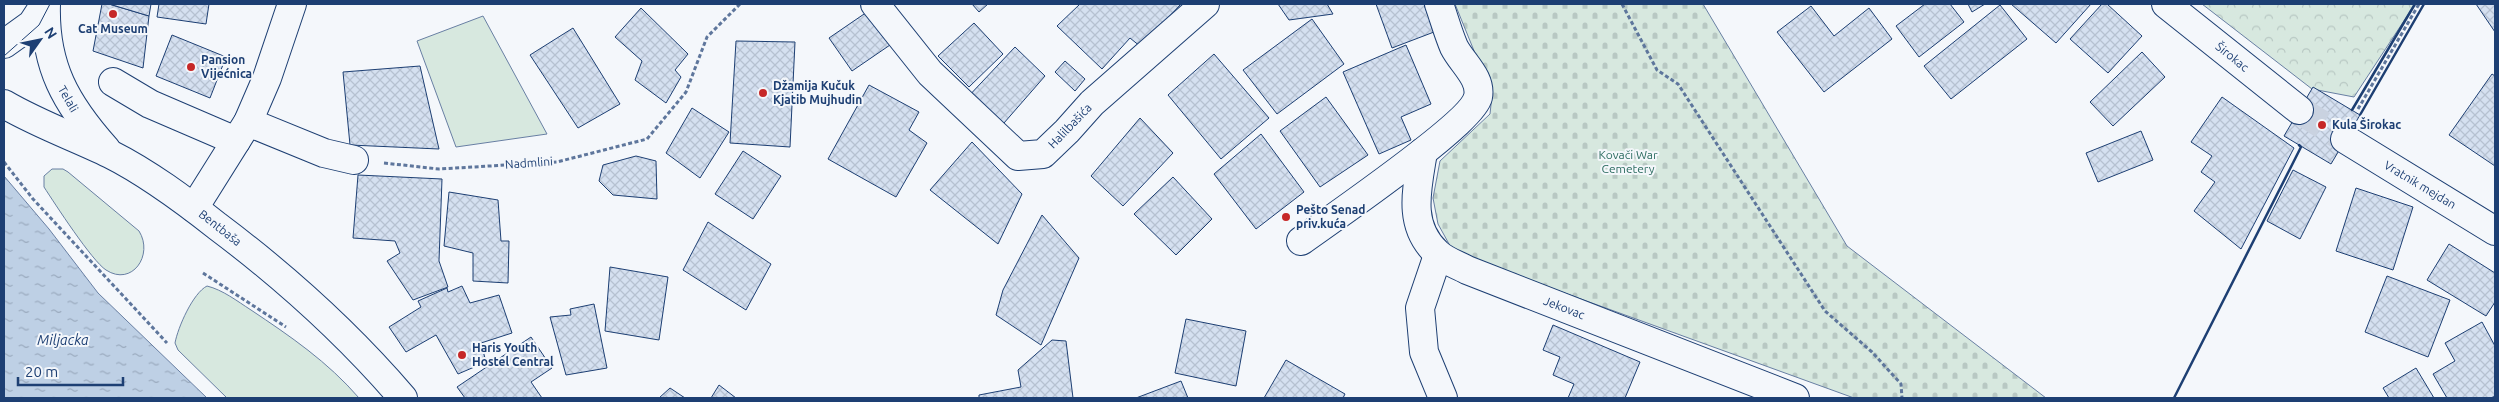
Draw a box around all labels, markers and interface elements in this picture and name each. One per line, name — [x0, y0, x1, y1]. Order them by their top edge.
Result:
marker: Cat Museum — [107, 8, 119, 20]
north arrow — [15, 15, 65, 65]
place label: Cat Museum — [78, 22, 148, 35]
text: N — [41, 24, 60, 42]
street label: Širokac — [2213, 39, 2252, 74]
place label: Pansion Vijećnica — [201, 53, 252, 80]
marker: Pansion Vijećnica — [185, 61, 197, 73]
place label: Džamija Kučuk Kjatib Mujhudin — [773, 79, 862, 106]
street label: Telali — [56, 83, 81, 114]
marker: Džamija Kučuk Kjatib Mujhudin — [757, 87, 769, 99]
street label: Halilbašića — [1045, 101, 1094, 151]
place label: Kula Širokac — [2332, 116, 2401, 131]
marker: Kula Širokac — [2316, 119, 2328, 131]
park label: Kovači War Cemetery — [1599, 148, 1658, 175]
street label: Nadmlini — [505, 154, 553, 171]
street label: Vratnik mejdan — [2382, 158, 2458, 211]
place label: Pešto Senad priv.kuća — [1296, 203, 1365, 230]
street label: Bentbaša — [196, 207, 244, 248]
marker: Pešto Senad priv.kuća — [1280, 211, 1292, 223]
street label: Jekovac — [1542, 294, 1587, 321]
water label: Miljacka — [37, 332, 89, 348]
place label: Haris Youth Hostel Central — [472, 341, 554, 368]
marker: Haris Youth Hostel Central — [456, 349, 468, 361]
scale bar — [18, 354, 122, 386]
text: 20 m — [25, 363, 58, 380]

